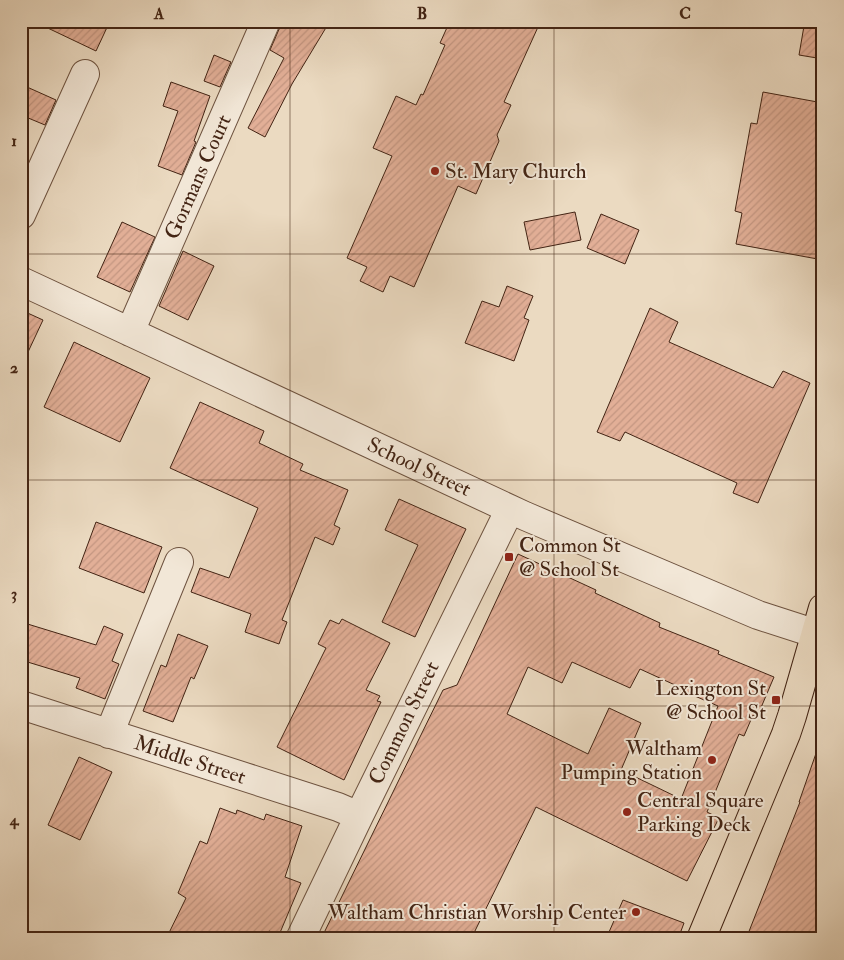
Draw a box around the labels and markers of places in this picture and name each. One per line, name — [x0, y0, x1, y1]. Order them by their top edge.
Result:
place label: St. Mary Church — [445, 158, 587, 185]
marker: St. Mary Church — [429, 165, 441, 177]
place label: Common St @ School St — [519, 532, 621, 583]
marker: Common St @ School St — [503, 551, 515, 563]
place label: Lexington St @ School St — [655, 675, 766, 726]
marker: Lexington St @ School St — [770, 694, 782, 706]
place label: Waltham Pumping Station — [561, 735, 702, 786]
marker: Waltham Pumping Station — [706, 754, 718, 766]
place label: Central Square Parking Deck — [637, 787, 764, 838]
marker: Central Square Parking Deck — [621, 806, 633, 818]
place label: Waltham Christian Worship Center — [327, 899, 626, 926]
marker: Waltham Christian Worship Center — [630, 906, 642, 918]

